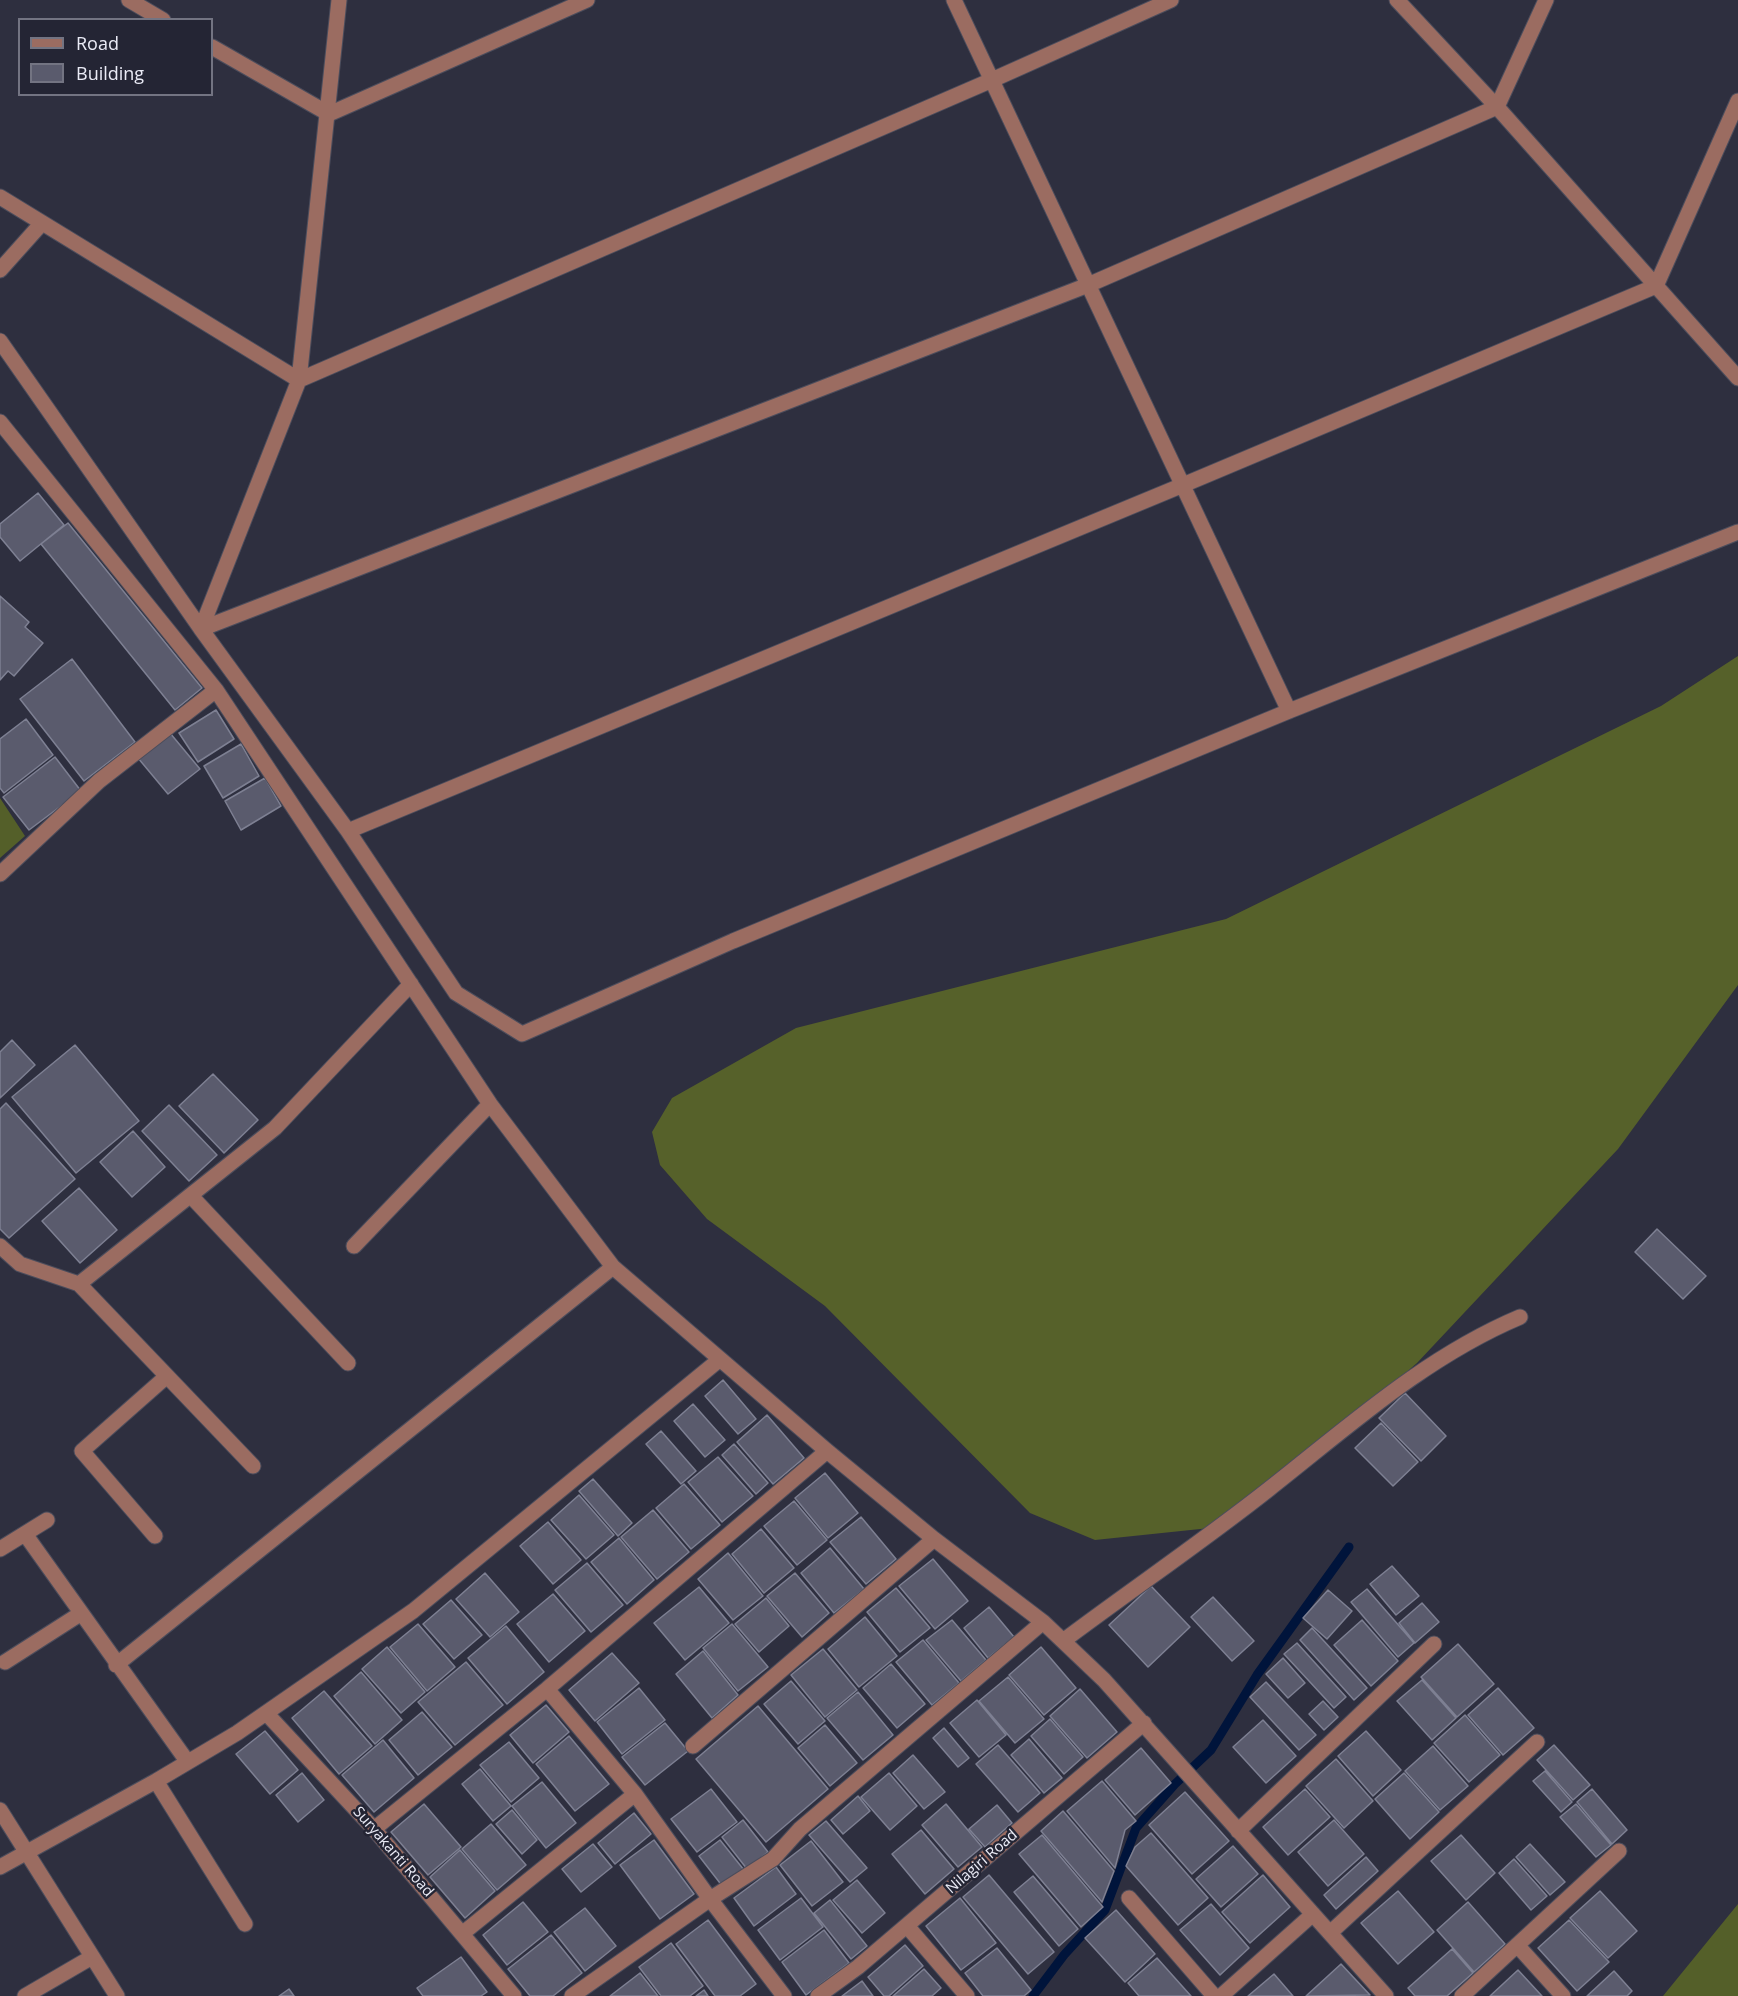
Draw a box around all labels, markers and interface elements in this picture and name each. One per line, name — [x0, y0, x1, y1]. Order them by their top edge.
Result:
legend — [18, 18, 213, 96]
text: Road — [76, 31, 119, 55]
text: Building — [76, 61, 144, 85]
street label: Suryakanti Road — [349, 1803, 437, 1901]
street label: Nilagiri Road — [943, 1826, 1021, 1898]

